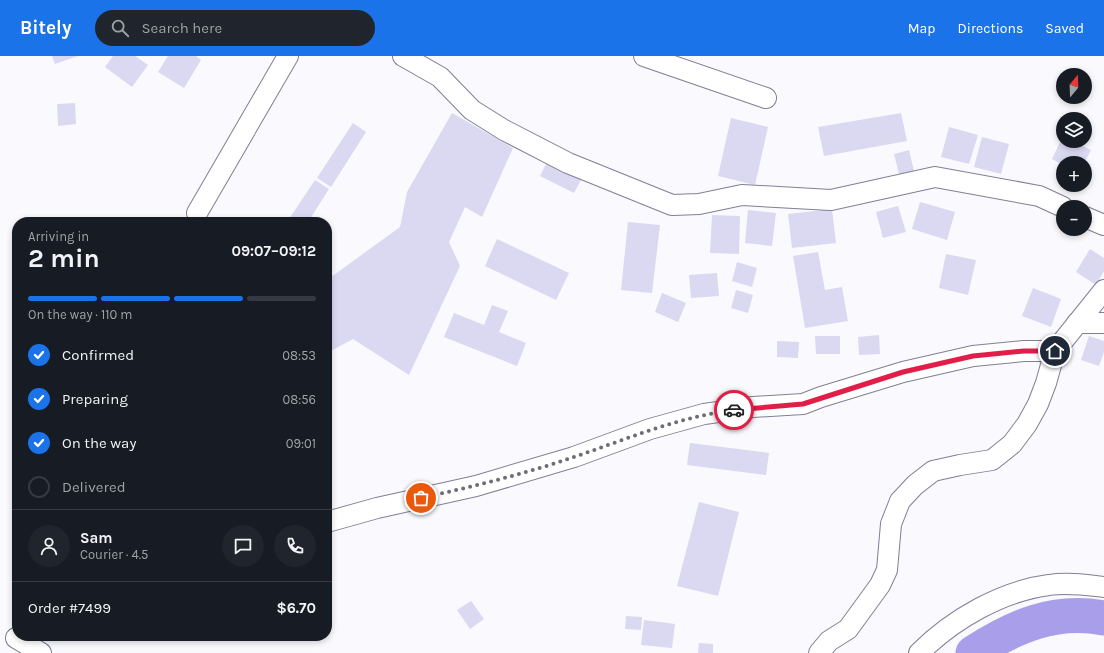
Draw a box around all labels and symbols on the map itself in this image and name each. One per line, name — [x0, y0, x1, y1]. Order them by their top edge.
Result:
north arrow — [1056, 68, 1092, 104]
pin — [1038, 334, 1072, 368]
courier — [714, 390, 754, 430]
pin — [404, 481, 438, 515]

